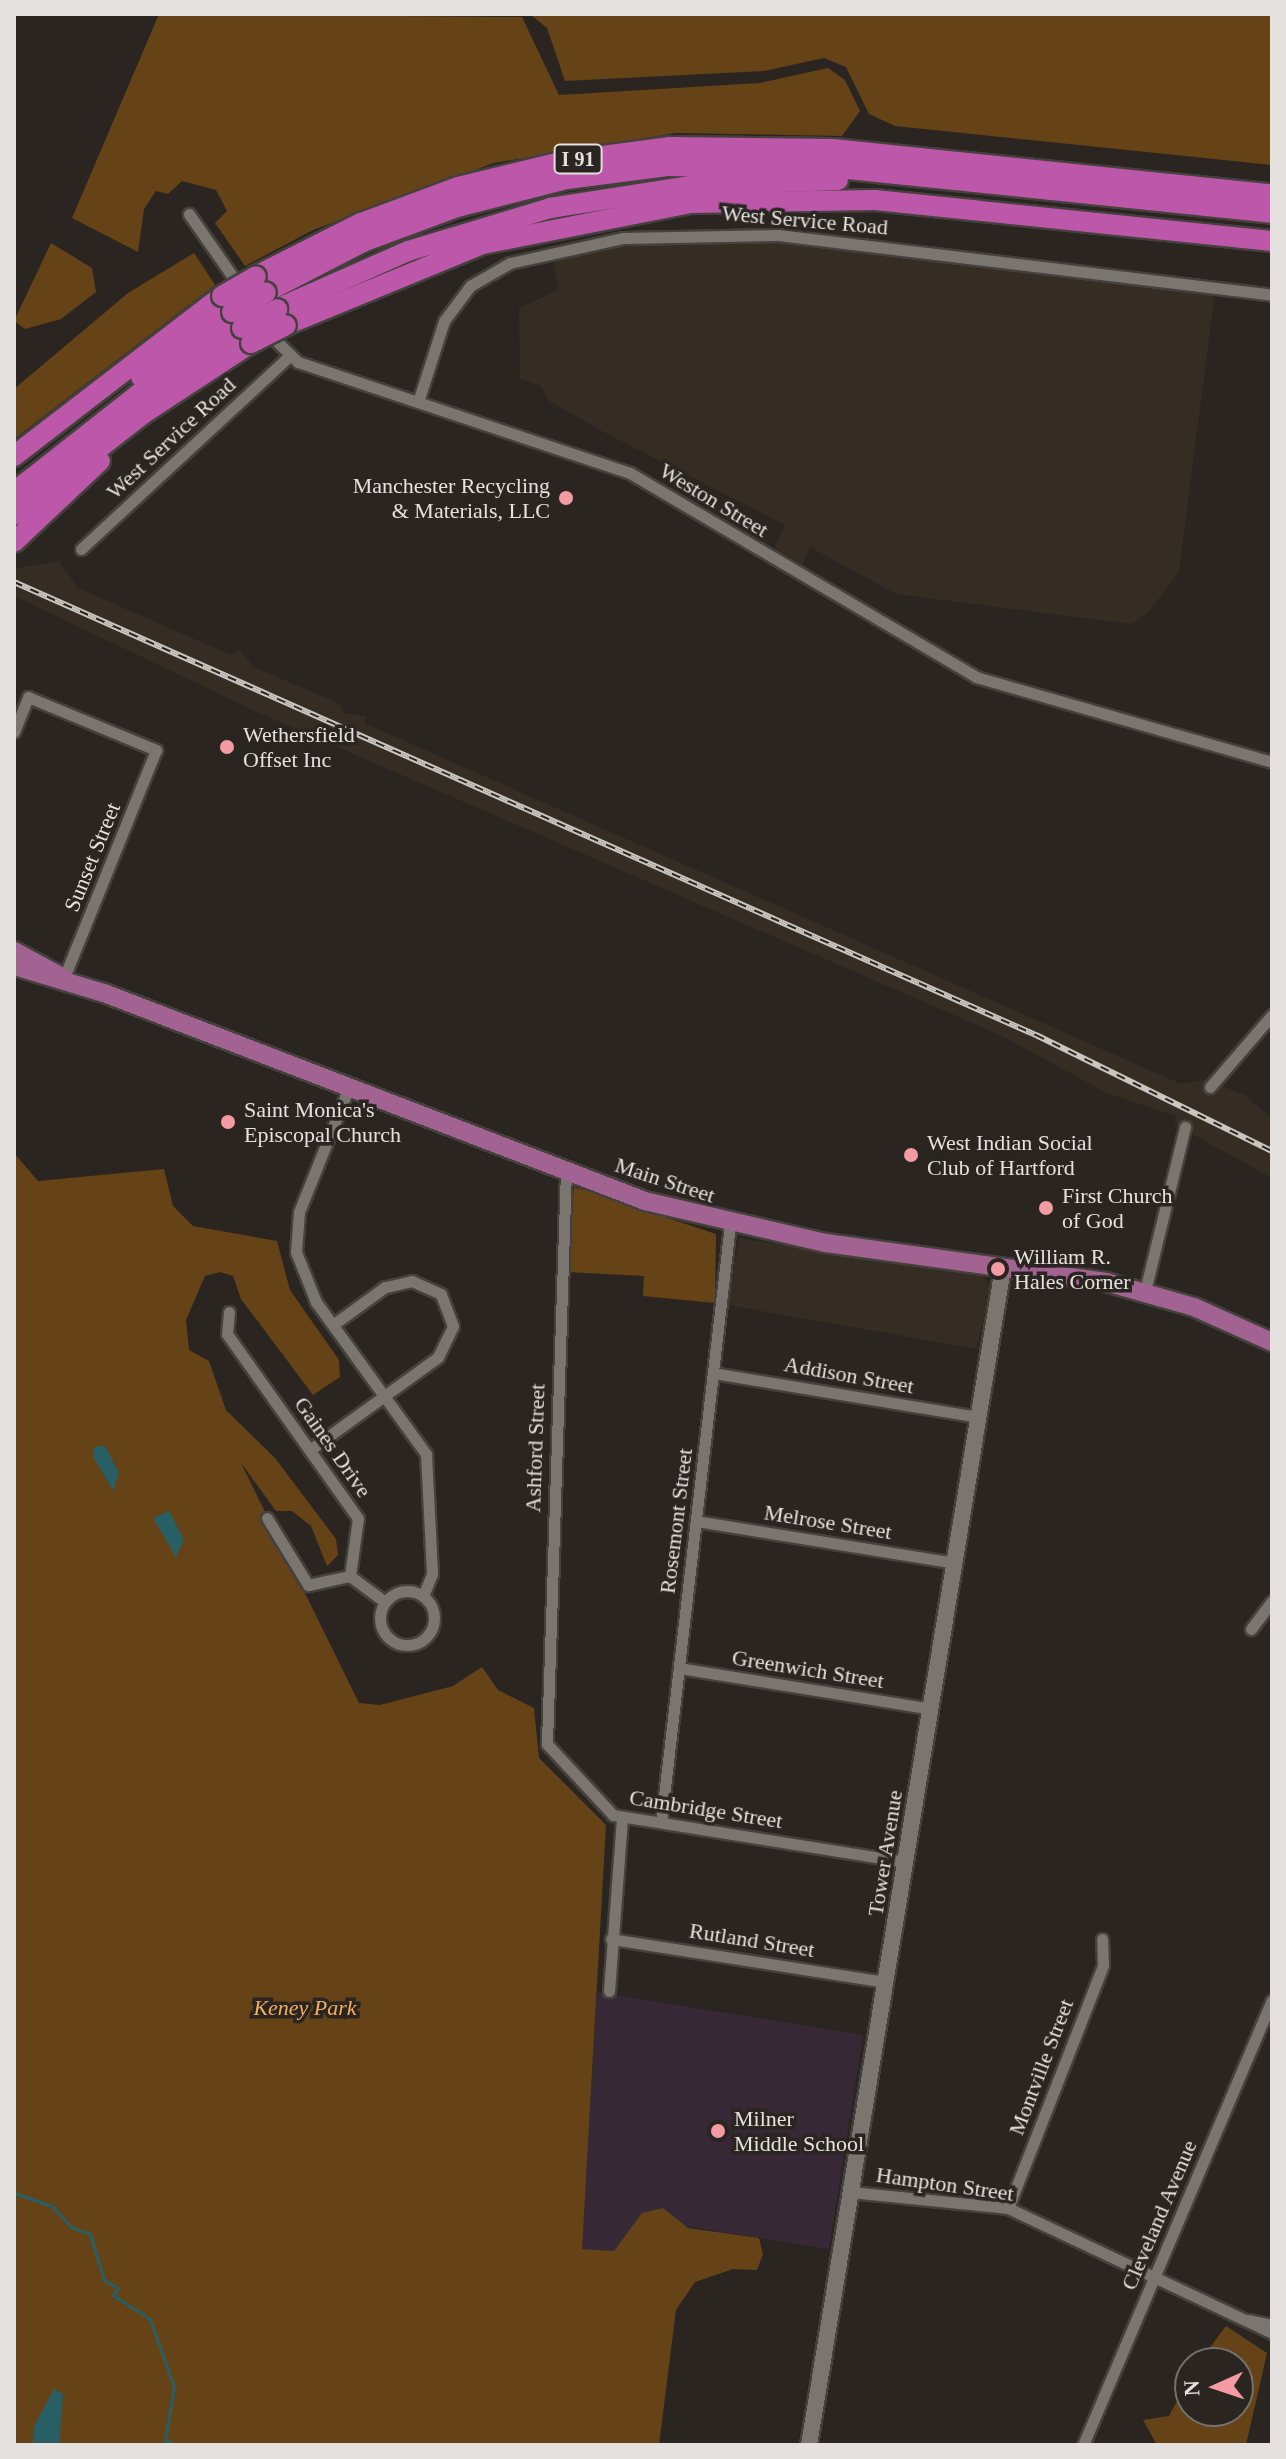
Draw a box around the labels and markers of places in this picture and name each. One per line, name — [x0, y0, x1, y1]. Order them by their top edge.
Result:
place label: Manchester Recycling & Materials, LLC — [353, 472, 550, 524]
marker: Manchester Recycling & Materials, LLC — [557, 489, 575, 507]
place label: Wethersfield Offset Inc — [243, 721, 355, 772]
marker: Wethersfield Offset Inc — [218, 738, 236, 756]
place label: Saint Monica's Episcopal Church — [244, 1096, 401, 1148]
marker: Saint Monica's Episcopal Church — [219, 1113, 237, 1131]
place label: West Indian Social Club of Hartford — [927, 1129, 1093, 1180]
marker: West Indian Social Club of Hartford — [902, 1146, 920, 1164]
place label: First Church of God — [1062, 1182, 1173, 1234]
marker: First Church of God — [1037, 1199, 1055, 1217]
place label: William R. Hales Corner — [1014, 1243, 1131, 1294]
marker: William R. Hales Corner — [989, 1260, 1007, 1278]
place label: Milner Middle School — [734, 2105, 864, 2156]
marker: Milner Middle School — [709, 2122, 727, 2140]

